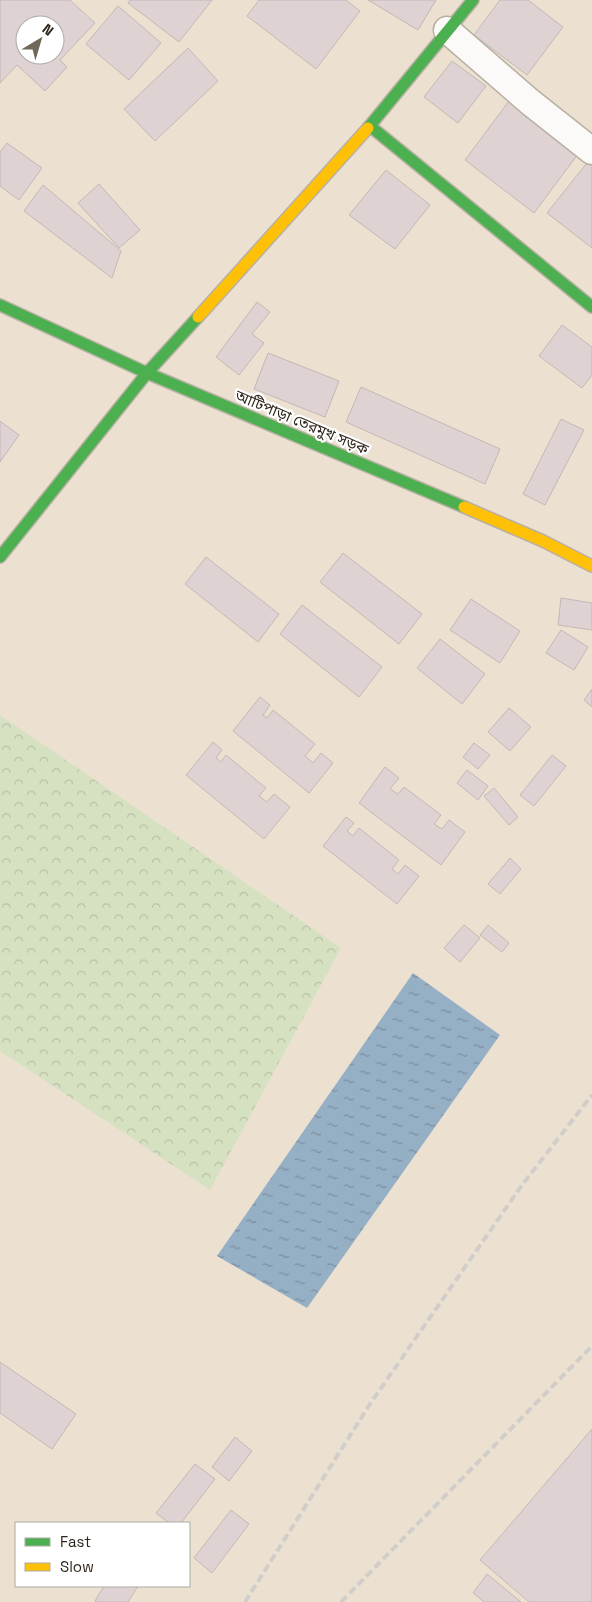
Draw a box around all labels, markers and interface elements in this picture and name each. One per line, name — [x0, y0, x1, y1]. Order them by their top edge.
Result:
north arrow — [15, 15, 65, 65]
text: N — [39, 20, 57, 40]
street label: আটিপাড়া তেরমুখ সড়ক — [232, 385, 372, 459]
legend — [15, 1522, 190, 1587]
text: Fast — [60, 1532, 91, 1551]
text: Slow — [60, 1557, 94, 1576]

